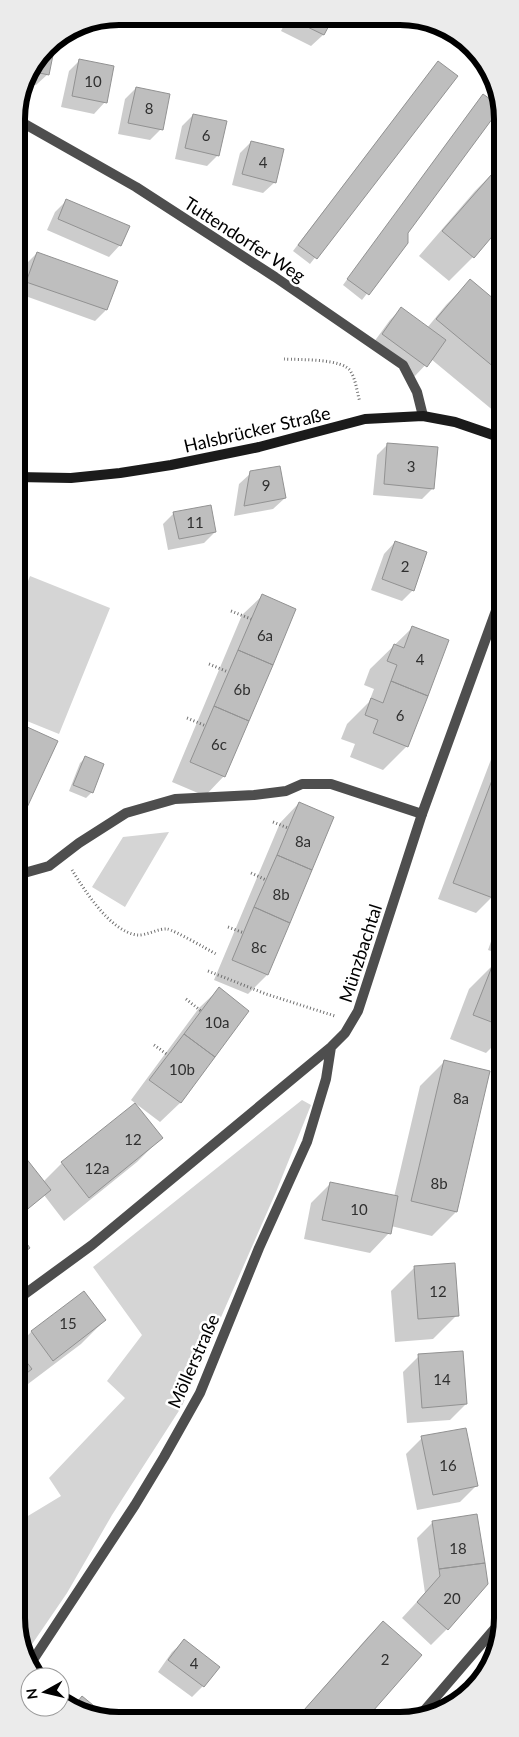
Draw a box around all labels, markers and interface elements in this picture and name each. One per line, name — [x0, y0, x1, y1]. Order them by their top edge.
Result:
house number: 10 — [84, 72, 102, 90]
house number: 8 — [145, 99, 153, 117]
house number: 6 — [202, 126, 211, 144]
house number: 4 — [259, 153, 268, 171]
street label: Tuttendorfer Weg — [180, 192, 310, 286]
street label: Halsbrücker Straße — [182, 401, 332, 457]
house number: 3 — [407, 457, 415, 475]
house number: 9 — [262, 476, 270, 494]
house number: 11 — [186, 513, 204, 531]
house number: 2 — [401, 557, 409, 575]
house number: 6a — [257, 626, 273, 644]
house number: 4 — [416, 650, 425, 668]
house number: 6b — [233, 680, 251, 698]
house number: 6 — [396, 706, 405, 724]
house number: 6c — [211, 735, 227, 753]
house number: 8a — [295, 832, 311, 850]
house number: 8b — [272, 885, 290, 903]
street label: Münzbachtal — [334, 901, 386, 1005]
house number: 8c — [251, 938, 267, 956]
house number: 10a — [205, 1013, 229, 1031]
house number: 10b — [169, 1060, 195, 1078]
house number: 8a — [453, 1089, 469, 1107]
house number: 12 — [124, 1130, 142, 1148]
house number: 12a — [85, 1159, 109, 1177]
house number: 8b — [430, 1174, 448, 1192]
house number: 10 — [350, 1200, 368, 1218]
house number: 12 — [429, 1282, 447, 1300]
street label: Möllerstraße — [162, 1311, 224, 1411]
house number: 15 — [59, 1314, 77, 1332]
house number: 14 — [433, 1370, 451, 1388]
house number: 16 — [439, 1456, 457, 1474]
house number: 18 — [449, 1539, 467, 1557]
house number: 20 — [443, 1589, 461, 1607]
house number: 2 — [381, 1650, 389, 1668]
house number: 4 — [190, 1654, 199, 1672]
north arrow — [20, 1667, 70, 1717]
text: N — [22, 1687, 41, 1700]

